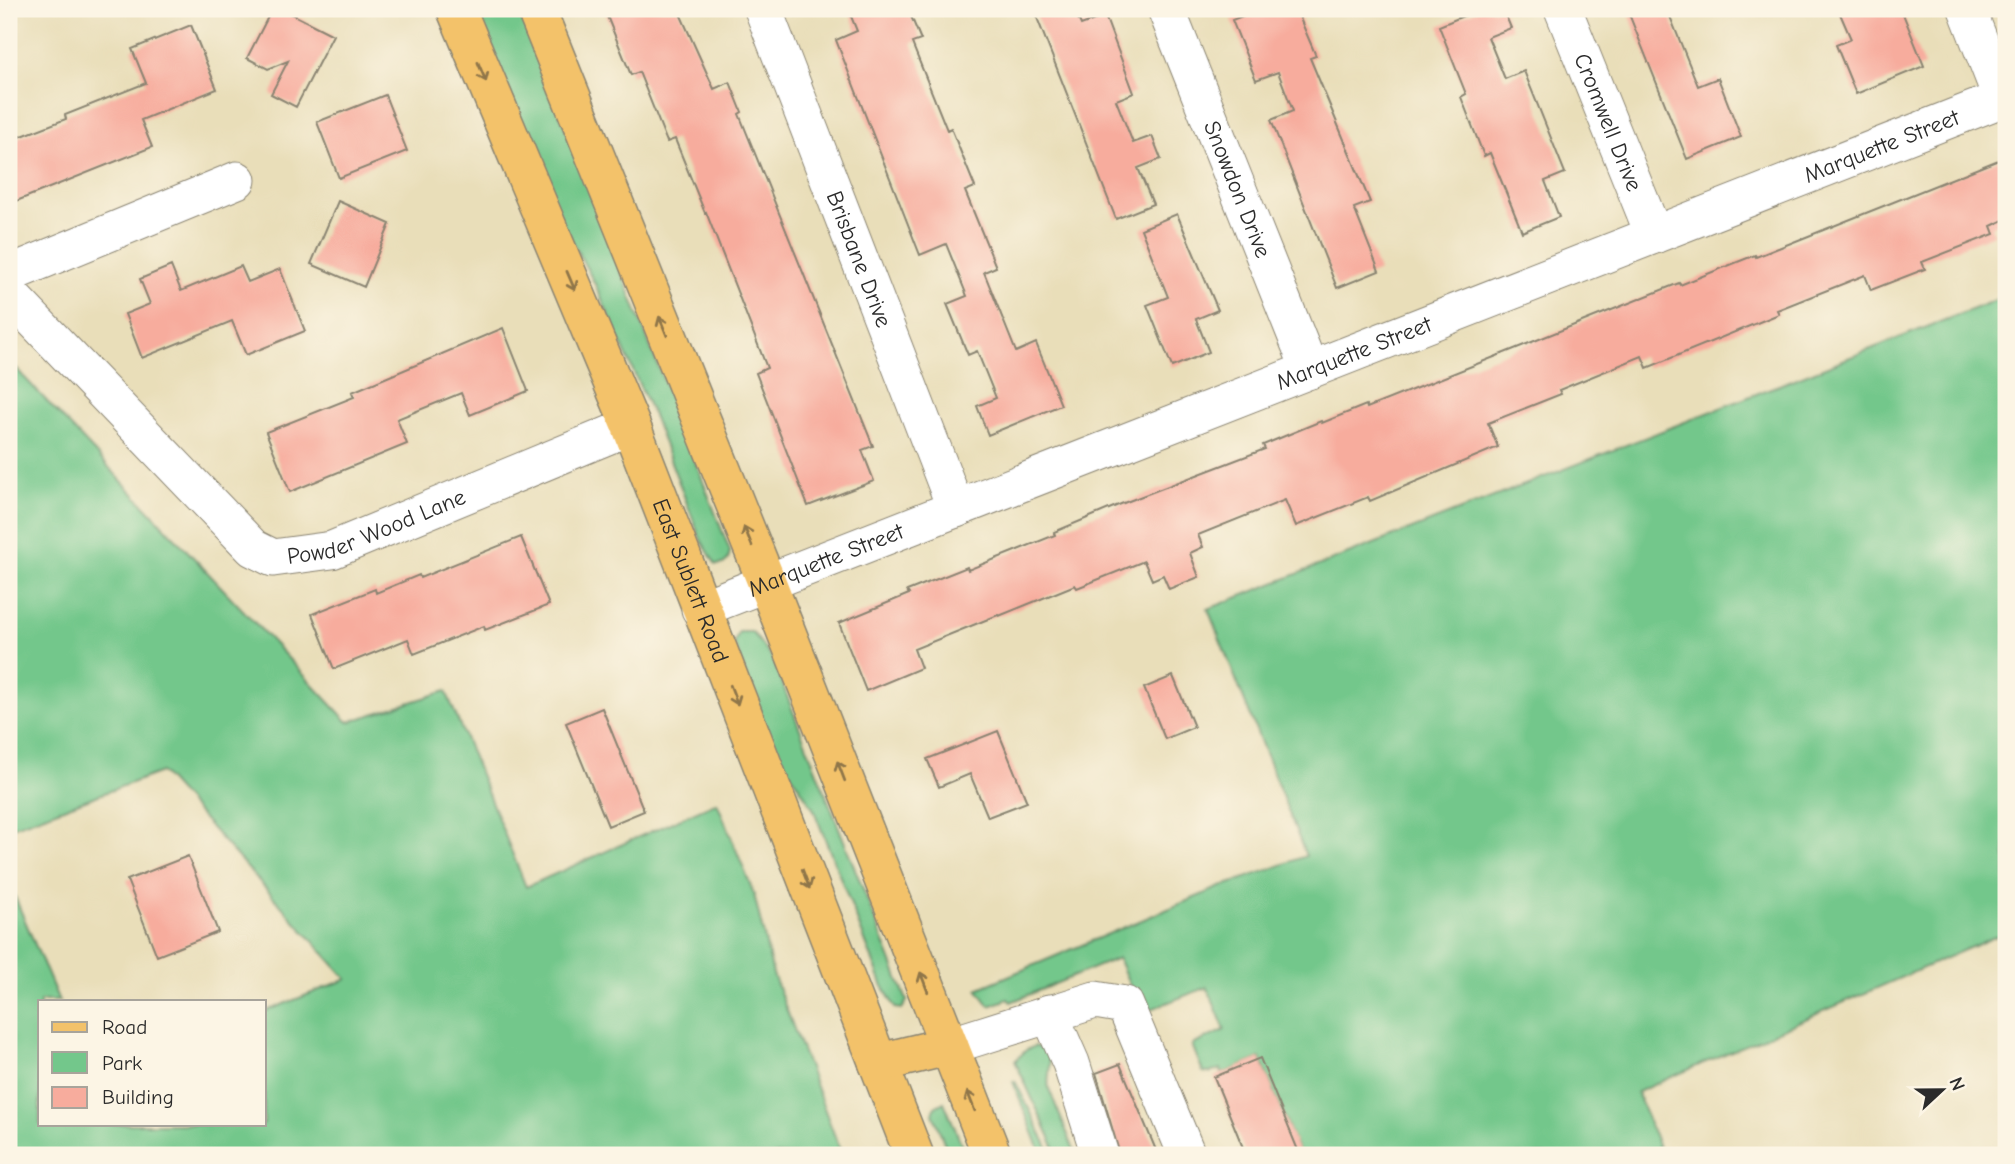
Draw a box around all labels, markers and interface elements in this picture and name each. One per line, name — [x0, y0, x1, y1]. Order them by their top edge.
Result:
street label: Cromwell Drive — [1568, 49, 1648, 195]
one-way arrow — [477, 60, 490, 82]
street label: Marquette Street — [1800, 103, 1964, 189]
street label: Snowdon Drive — [1198, 117, 1277, 262]
street label: Brisbane Drive — [821, 187, 898, 331]
one-way arrow — [565, 270, 578, 291]
street label: Marquette Street — [1272, 310, 1437, 396]
one-way arrow — [655, 315, 668, 337]
street label: Powder Wood Lane — [285, 483, 470, 570]
street label: East Sublett Road — [647, 495, 734, 666]
street label: Marquette Street — [744, 517, 909, 603]
one-way arrow — [741, 526, 754, 548]
one-way arrow — [729, 684, 741, 706]
one-way arrow — [834, 760, 847, 782]
one-way arrow — [800, 868, 813, 889]
one-way arrow — [917, 972, 930, 994]
legend — [38, 1000, 266, 1126]
text: Road — [102, 1015, 147, 1039]
text: Park — [102, 1051, 142, 1075]
north arrow — [1906, 1056, 1976, 1126]
text: N — [1944, 1074, 1969, 1094]
text: Building — [102, 1085, 174, 1109]
one-way arrow — [963, 1090, 976, 1112]

